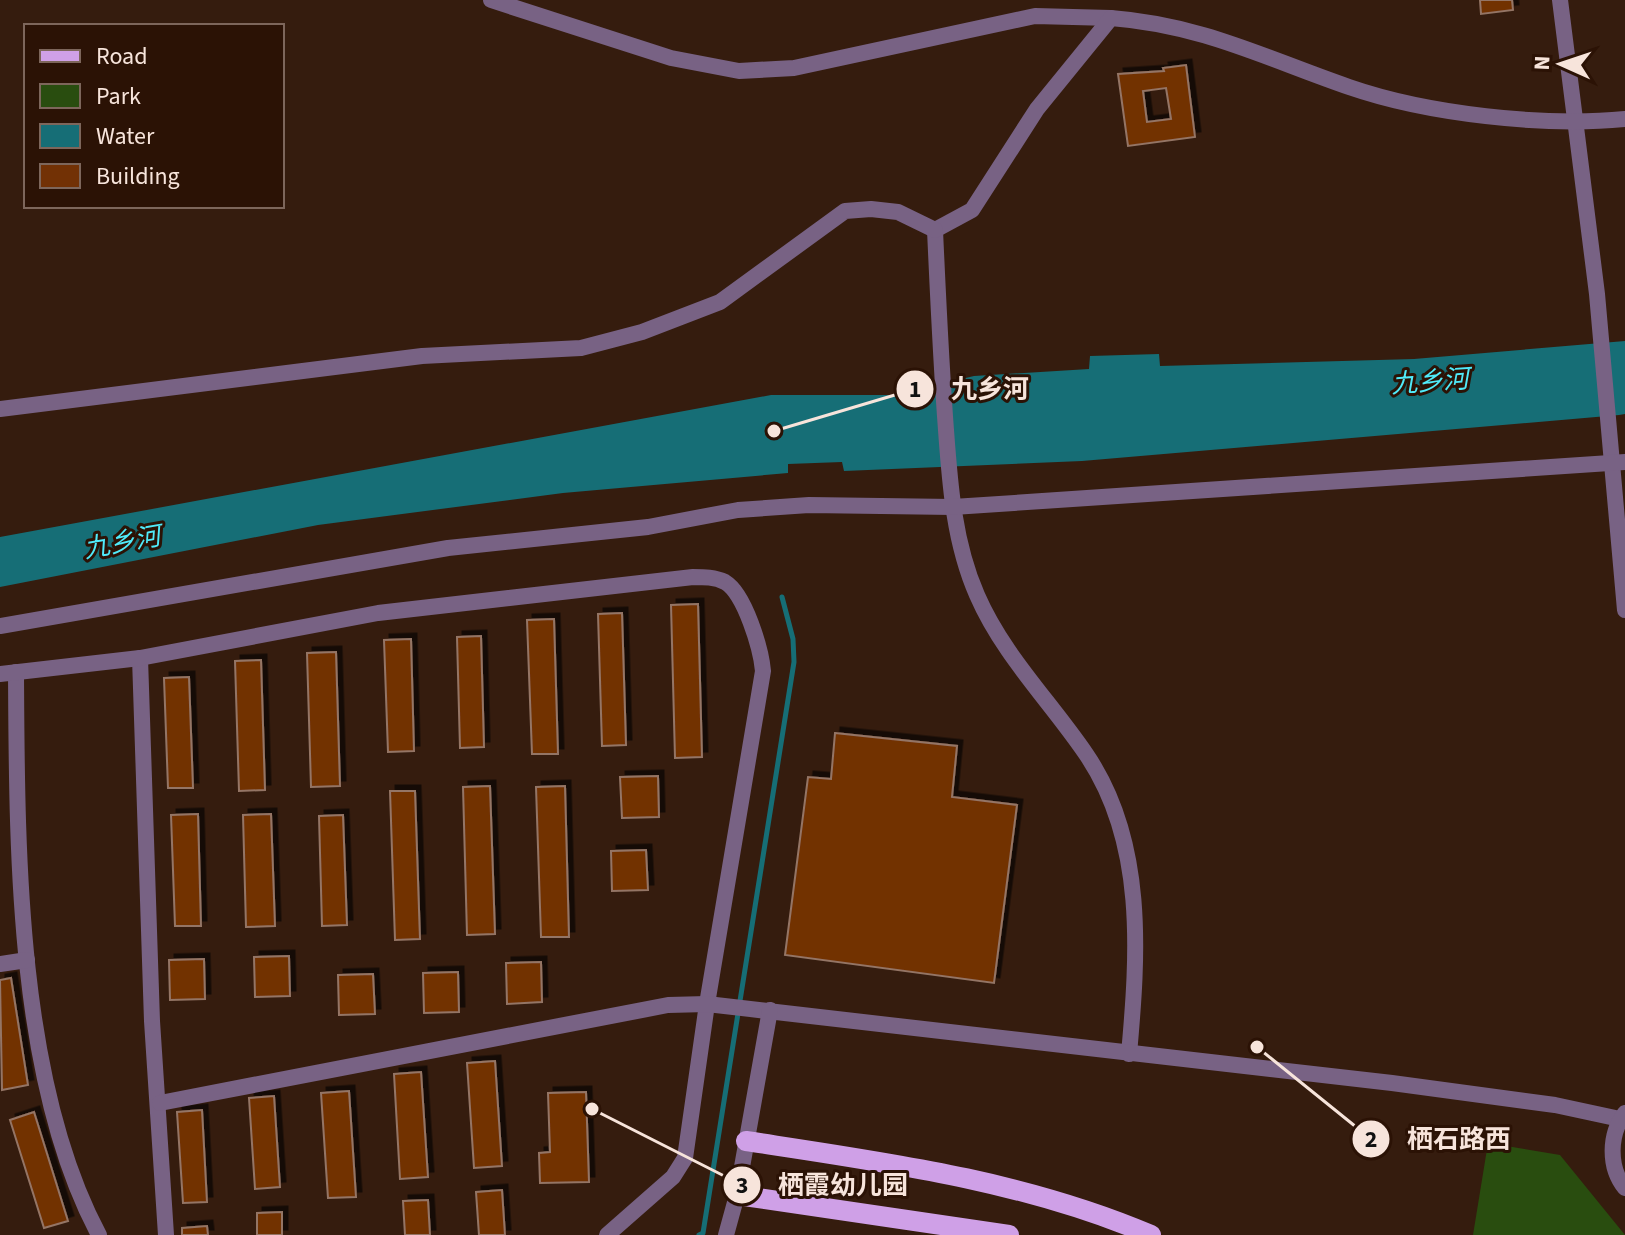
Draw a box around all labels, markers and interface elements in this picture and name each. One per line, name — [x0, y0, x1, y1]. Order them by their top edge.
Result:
legend — [24, 24, 284, 208]
north arrow — [1521, 24, 1601, 104]
text: Road — [96, 39, 148, 74]
text: N — [1526, 55, 1558, 71]
text: Park — [96, 79, 141, 114]
text: Water — [96, 119, 155, 154]
text: Building — [96, 159, 180, 194]
water label: 九乡河 — [1390, 360, 1475, 403]
callout: 九乡河 — [895, 364, 1045, 414]
text: 九乡河 — [951, 371, 1029, 408]
text: 1 — [909, 372, 921, 407]
water label: 九乡河 — [80, 517, 169, 567]
callout: 栖石路西 — [1351, 1114, 1527, 1164]
text: 栖石路西 — [1407, 1121, 1511, 1158]
text: 2 — [1365, 1122, 1377, 1157]
callout: 栖霞幼儿园 — [722, 1160, 924, 1210]
text: 栖霞幼儿园 — [778, 1167, 908, 1204]
text: 3 — [736, 1168, 748, 1203]

